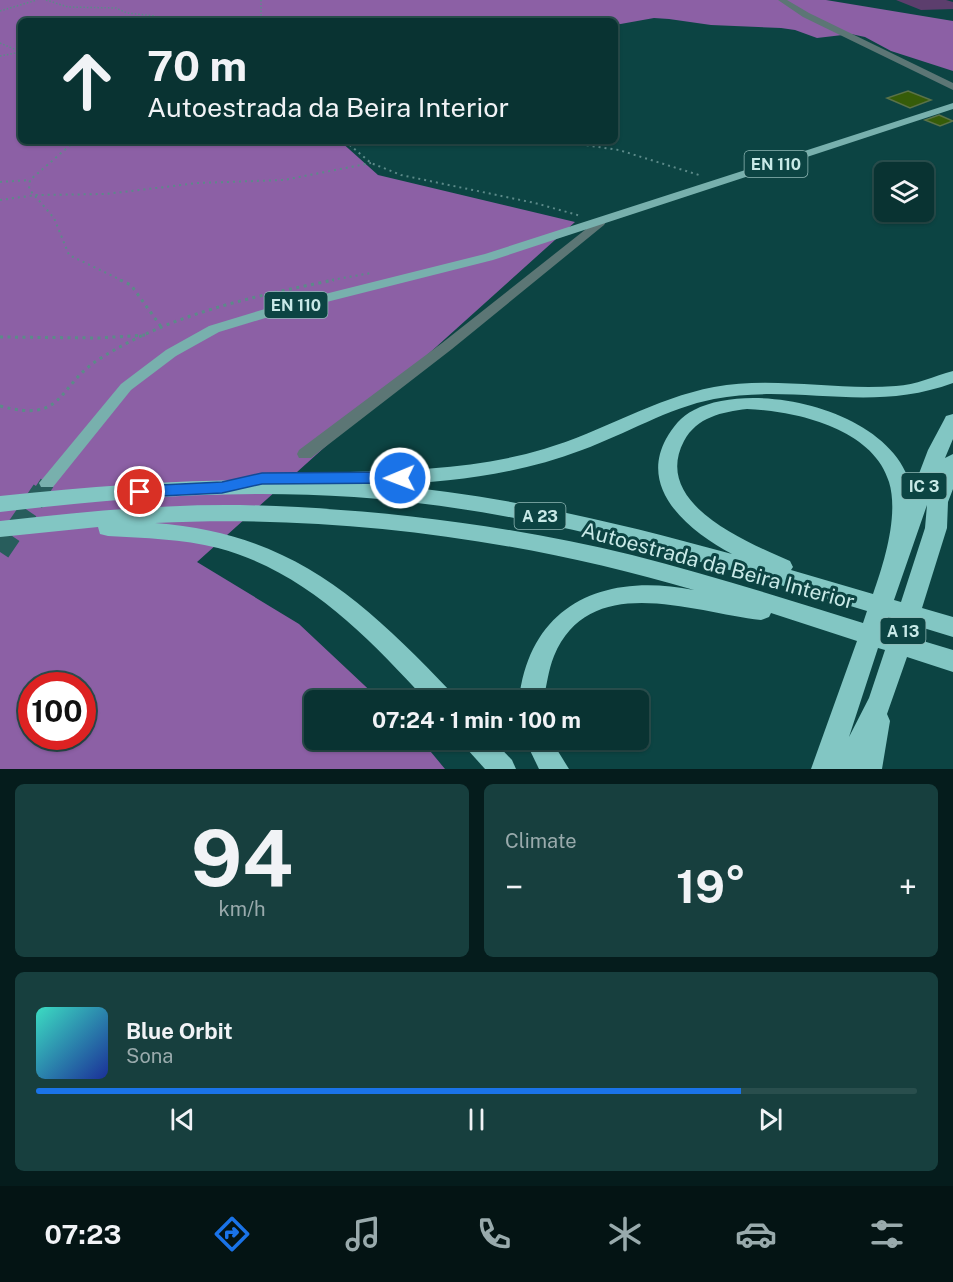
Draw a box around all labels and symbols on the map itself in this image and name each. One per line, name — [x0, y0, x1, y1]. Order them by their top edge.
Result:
road number: EN 110 — [744, 151, 808, 177]
road number: EN 110 — [264, 292, 328, 318]
position arrow — [368, 446, 432, 510]
pin — [114, 466, 165, 517]
road number: IC 3 — [902, 473, 946, 499]
road number: A 23 — [514, 503, 566, 529]
street label: Autoestrada da Beira Interior — [579, 517, 857, 614]
road number: A 13 — [880, 618, 926, 644]
speed limit sign: 100 — [18, 672, 96, 750]

